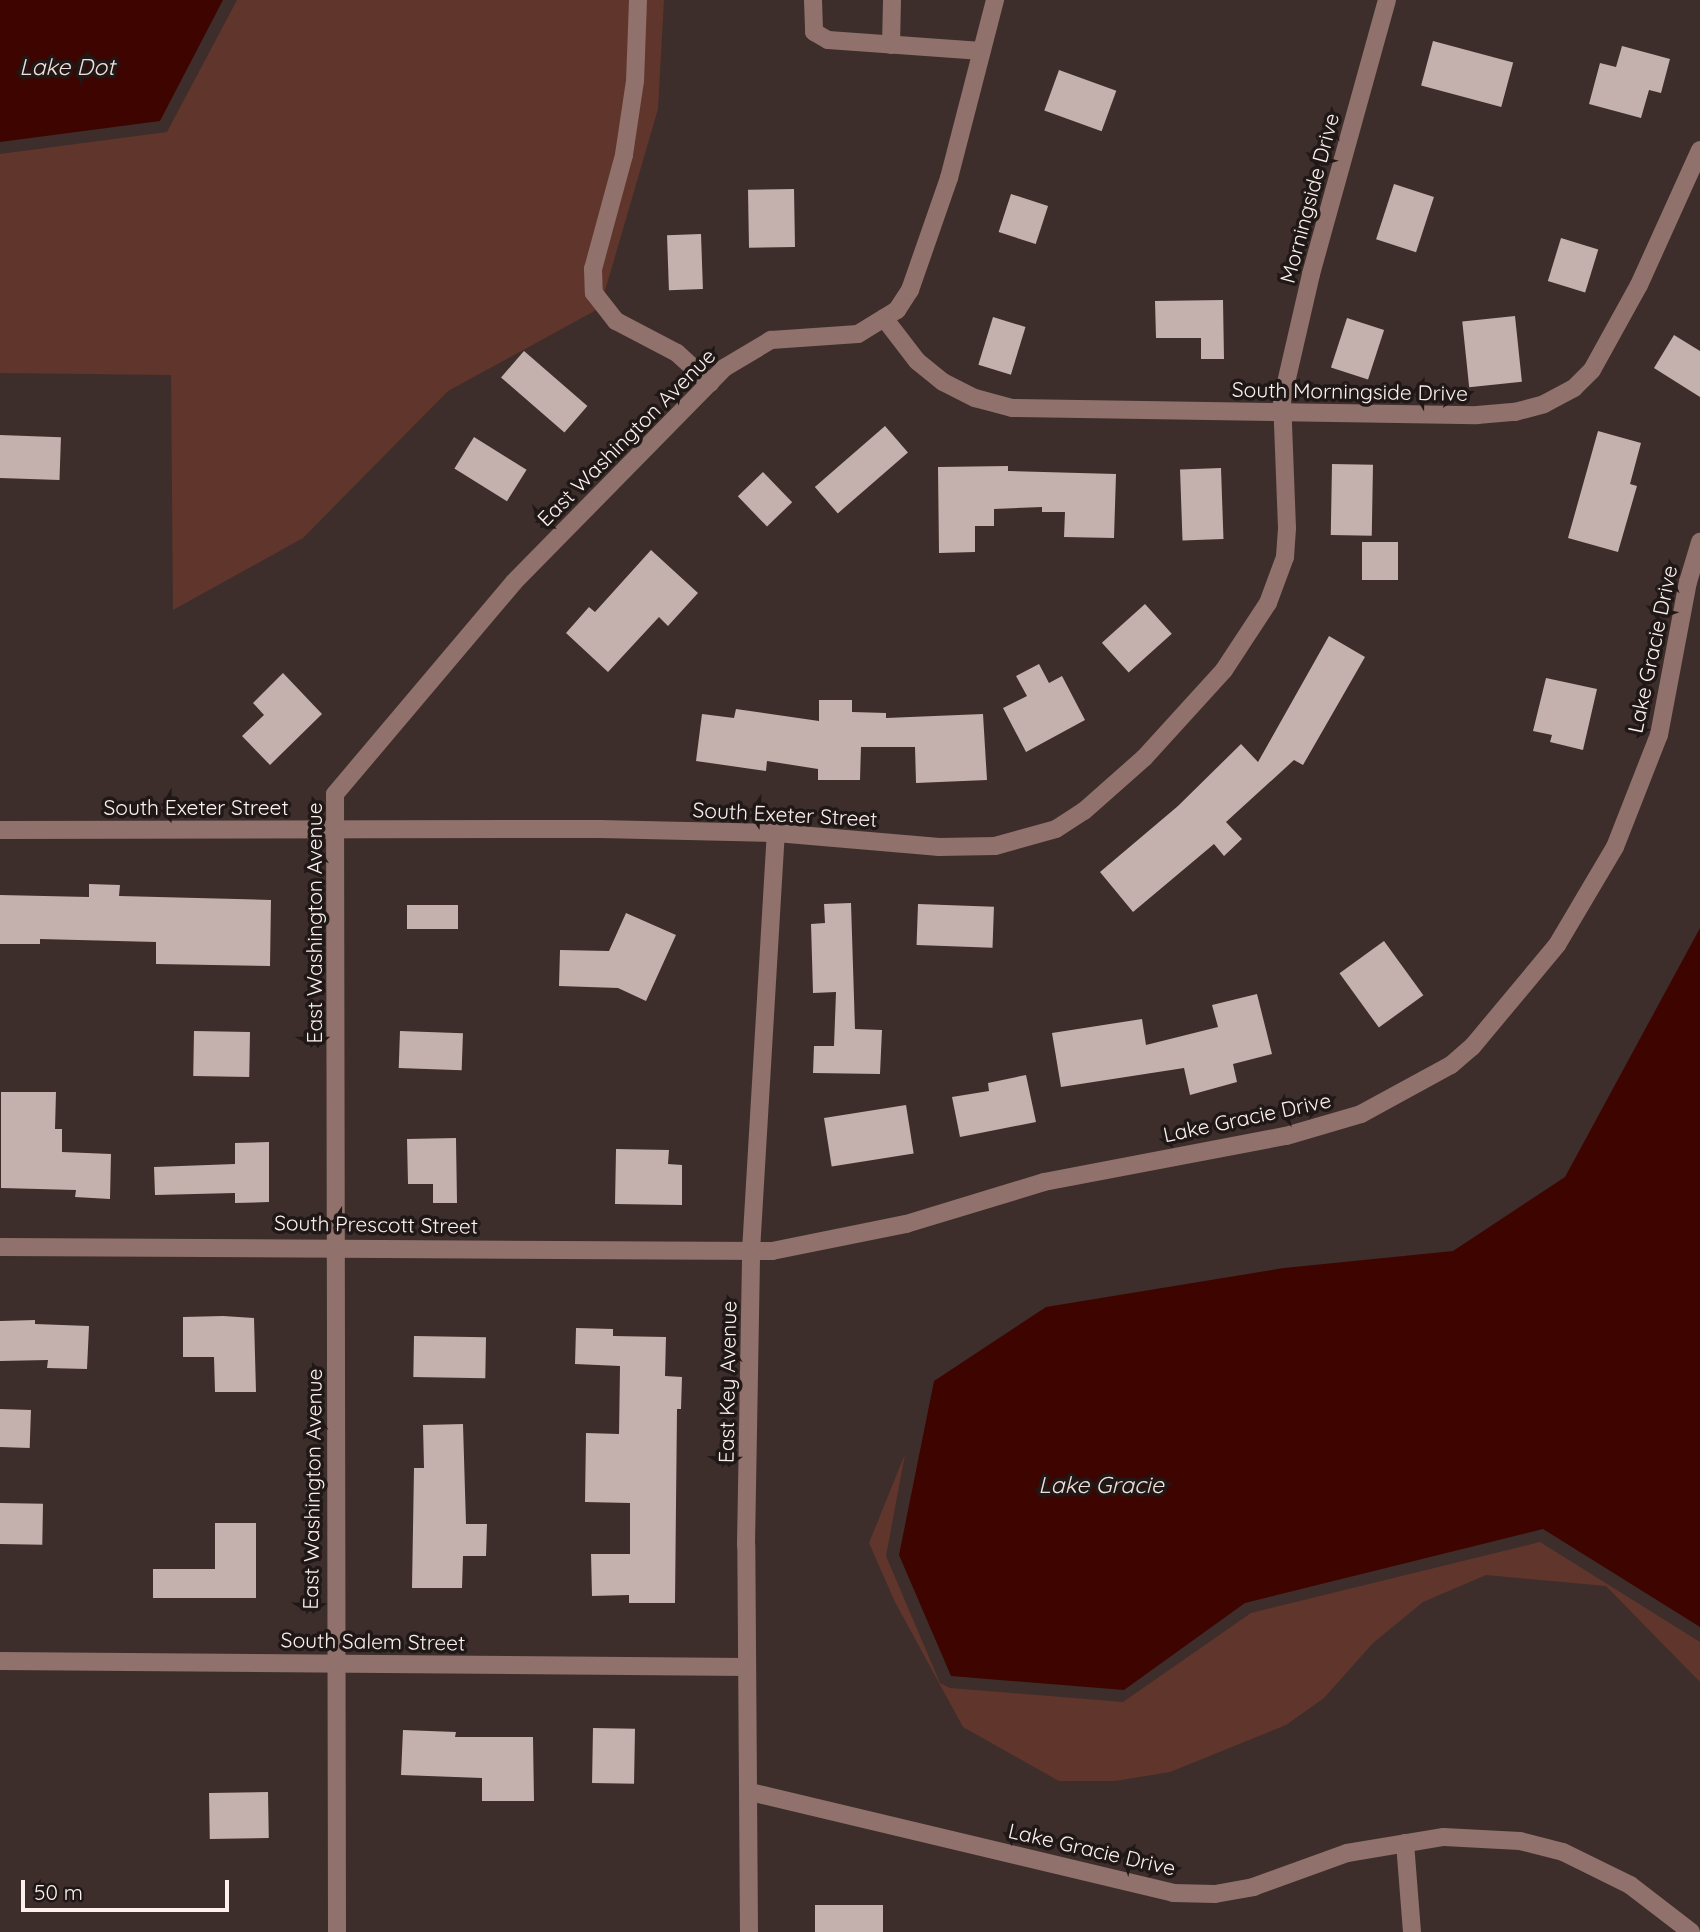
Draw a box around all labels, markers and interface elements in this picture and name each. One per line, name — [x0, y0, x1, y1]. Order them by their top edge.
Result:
water label: Lake Dot — [19, 53, 115, 81]
street label: Morningside Drive — [1274, 110, 1344, 286]
street label: East Washington Avenue — [532, 343, 720, 531]
street label: South Morningside Drive — [1232, 376, 1468, 406]
street label: Lake Gracie Drive — [1622, 563, 1682, 735]
street label: South Exeter Street — [103, 794, 289, 820]
street label: South Exeter Street — [692, 797, 878, 831]
street label: East Washington Avenue — [301, 802, 327, 1044]
street label: Lake Gracie Drive — [1161, 1087, 1333, 1147]
street label: South Prescott Street — [274, 1210, 478, 1238]
street label: East Key Avenue — [713, 1301, 741, 1463]
street label: East Washington Avenue — [297, 1368, 327, 1610]
water label: Lake Gracie — [1038, 1471, 1164, 1499]
street label: South Salem Street — [281, 1627, 465, 1655]
street label: Lake Gracie Drive — [1006, 1817, 1178, 1881]
scale bar — [24, 1866, 233, 1910]
text: 50 m — [34, 1879, 83, 1905]

